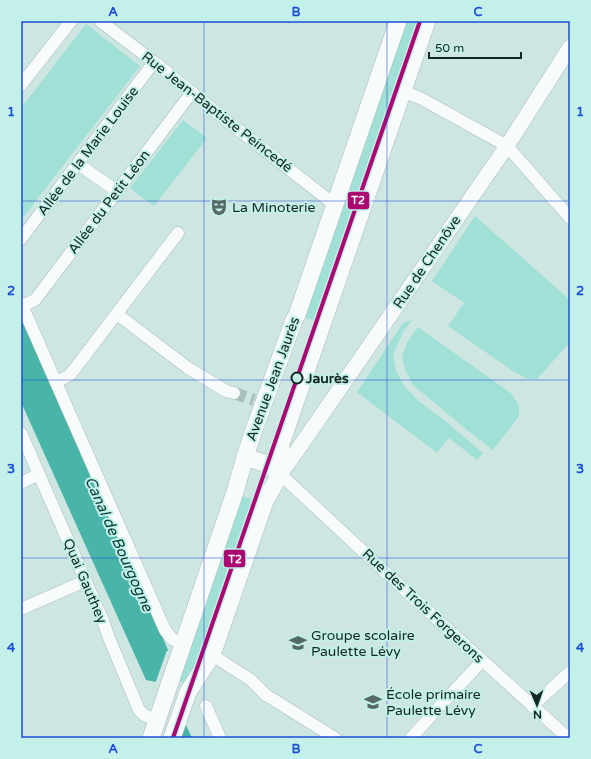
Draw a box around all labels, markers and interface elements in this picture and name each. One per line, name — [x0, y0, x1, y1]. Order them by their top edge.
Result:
text: A — [108, 4, 118, 20]
text: B — [291, 4, 301, 20]
text: C — [473, 4, 483, 20]
scale bar — [429, 34, 521, 60]
text: 50 m — [435, 41, 464, 55]
street label: Rue Jean-Baptiste Peincedé — [138, 48, 296, 176]
street label: Allée de la Marie Louise — [34, 83, 142, 219]
text: 1 — [7, 104, 15, 120]
text: 1 — [576, 104, 584, 120]
street label: Allée du Petit Léon — [64, 147, 154, 257]
line badge: T2 — [347, 191, 370, 210]
text: T2 — [350, 194, 365, 207]
theatre icon: La Minoterie — [209, 197, 229, 217]
place label: La Minoterie — [232, 199, 315, 216]
street label: Rue de Chenôve — [390, 212, 465, 312]
text: 2 — [7, 283, 15, 299]
text: 2 — [576, 283, 584, 299]
street label: Avenue Jean Jaurès — [243, 314, 303, 443]
place label: Jaurès — [305, 370, 349, 387]
marker: Jaurès — [290, 371, 304, 385]
text: 3 — [7, 461, 15, 477]
text: 3 — [576, 461, 584, 477]
water label: Canal de Bourgogne — [81, 474, 157, 616]
street label: Quai Gauthey — [59, 536, 111, 627]
street label: Rue des Trois Forgerons — [359, 545, 487, 667]
line badge: T2 — [223, 549, 246, 568]
text: T2 — [227, 553, 242, 566]
place label: Groupe scolaire Paulette Lévy — [311, 627, 415, 660]
school or university icon: Groupe scolaire Paulette Lévy — [288, 633, 308, 653]
text: 4 — [7, 640, 16, 656]
text: 4 — [576, 640, 585, 656]
north arrow — [517, 685, 557, 725]
place label: École primaire Paulette Lévy — [386, 686, 481, 719]
school or university icon: École primaire Paulette Lévy — [363, 692, 383, 712]
text: N — [533, 708, 542, 721]
text: A — [108, 741, 118, 757]
text: B — [291, 741, 301, 757]
text: C — [473, 741, 483, 757]

